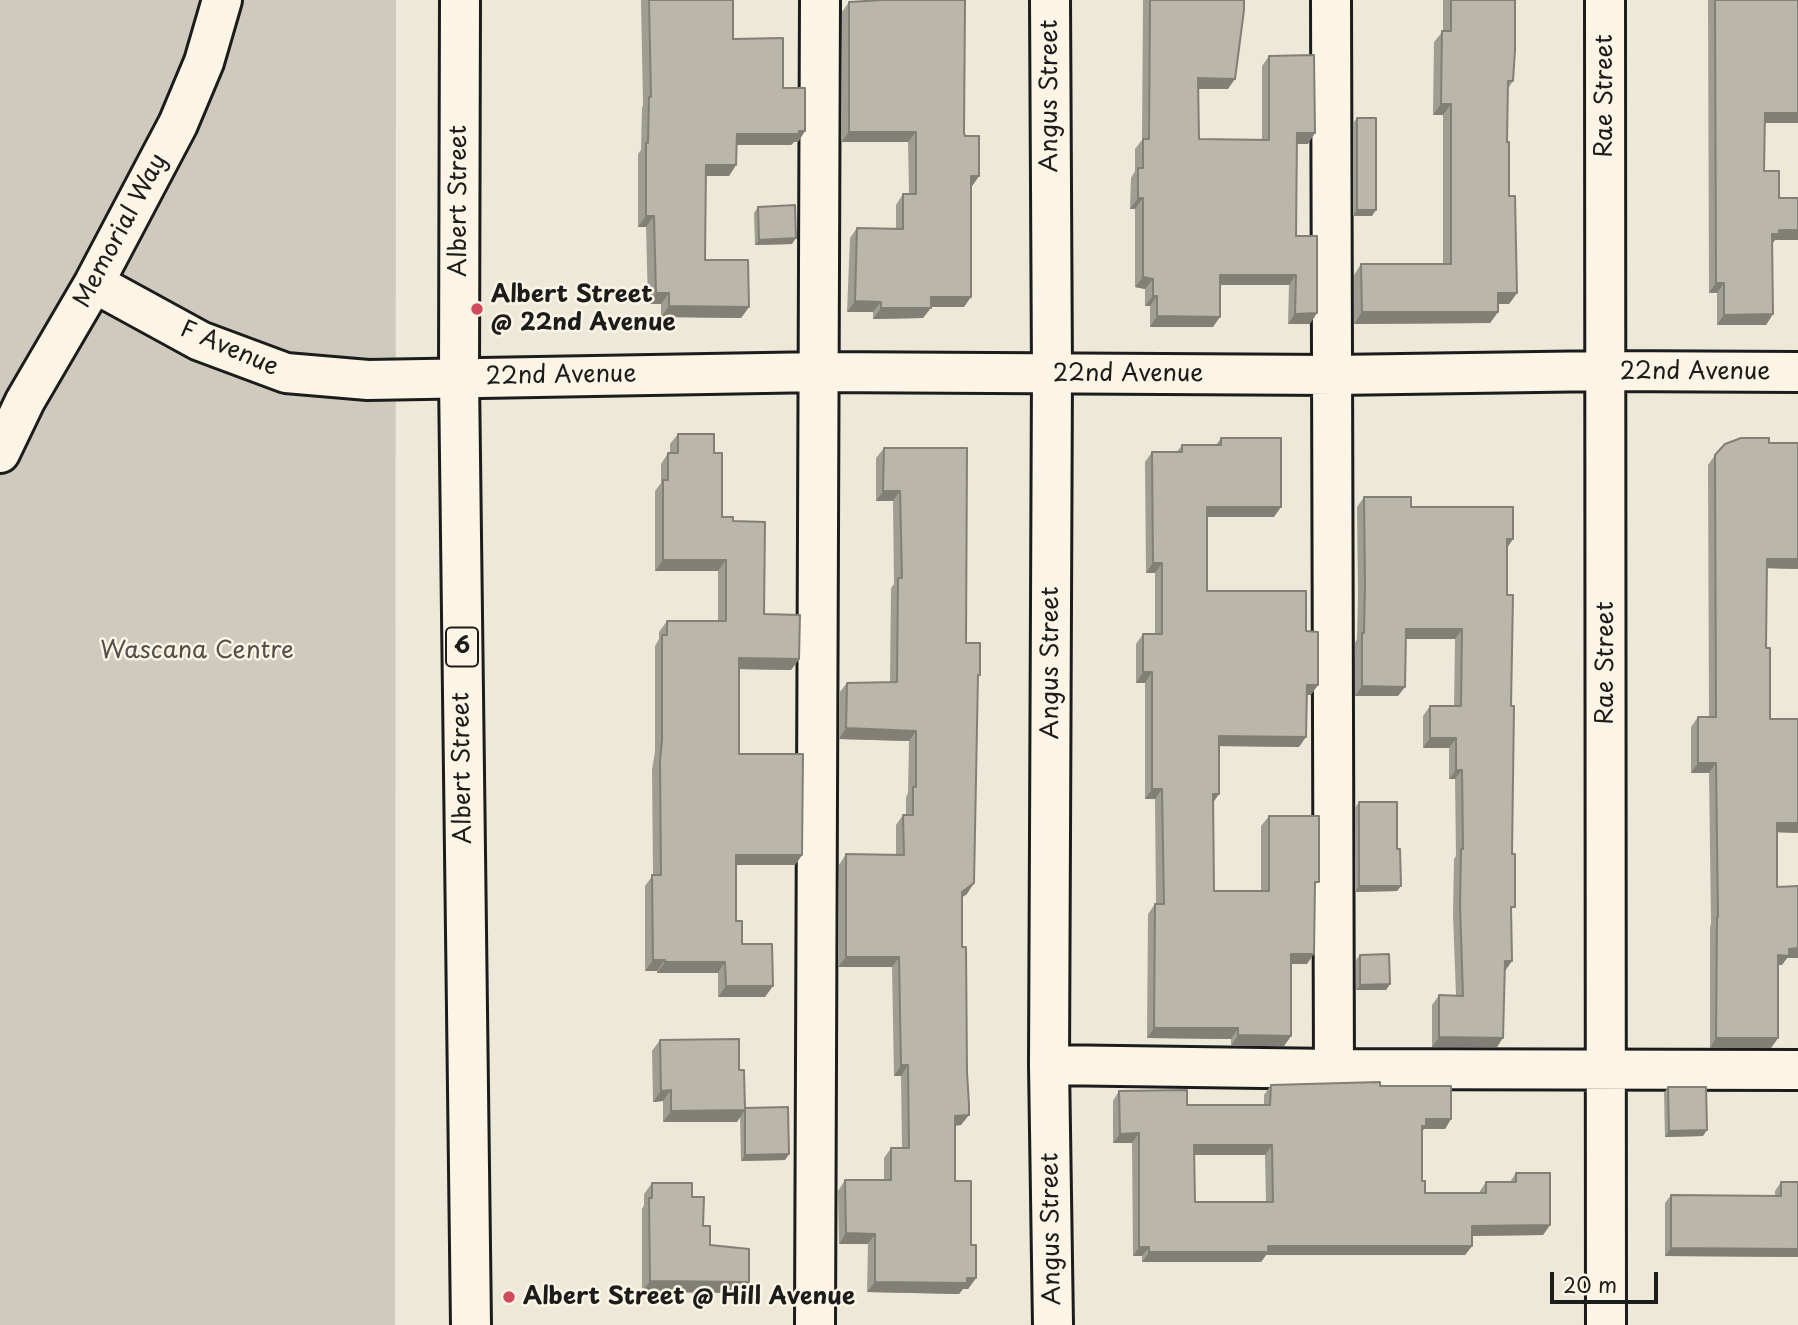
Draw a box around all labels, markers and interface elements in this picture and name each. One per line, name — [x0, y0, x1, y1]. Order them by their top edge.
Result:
street label: Angus Street — [1036, 20, 1064, 172]
street label: Rae Street — [1591, 34, 1619, 158]
street label: Albert Street — [445, 125, 473, 277]
street label: Memorial Way — [68, 149, 174, 313]
place label: Albert Street @ 22nd Avenue — [491, 281, 676, 337]
marker: Albert Street @ 22nd Avenue — [469, 301, 485, 317]
street label: F Avenue — [176, 315, 282, 383]
street label: 22nd Avenue — [1620, 358, 1770, 386]
street label: 22nd Avenue — [485, 360, 637, 392]
street label: 22nd Avenue — [1053, 360, 1203, 388]
street label: Angus Street — [1037, 587, 1065, 739]
street label: Rae Street — [1592, 601, 1620, 725]
road number: 6 — [446, 628, 478, 666]
park label: Wascana Centre — [100, 637, 294, 665]
street label: Albert Street — [447, 692, 479, 844]
street label: Angus Street — [1036, 1152, 1068, 1306]
scale bar — [1553, 1258, 1661, 1302]
text: 20 m — [1563, 1268, 1617, 1300]
place label: Albert Street @ Hill Avenue — [523, 1283, 855, 1311]
marker: Albert Street @ Hill Avenue — [501, 1289, 517, 1305]

